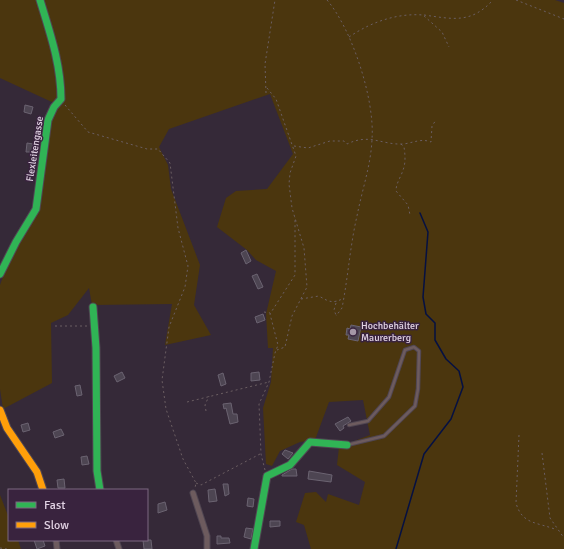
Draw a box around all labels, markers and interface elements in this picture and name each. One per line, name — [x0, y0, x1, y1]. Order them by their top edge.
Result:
street label: Flexleitengasse — [24, 115, 46, 183]
place label: Hochbehälter Maurerberg — [361, 320, 419, 344]
marker: Hochbehälter Maurerberg — [348, 327, 358, 337]
legend — [8, 489, 148, 541]
text: Fast — [44, 498, 65, 513]
text: Slow — [44, 518, 69, 533]

